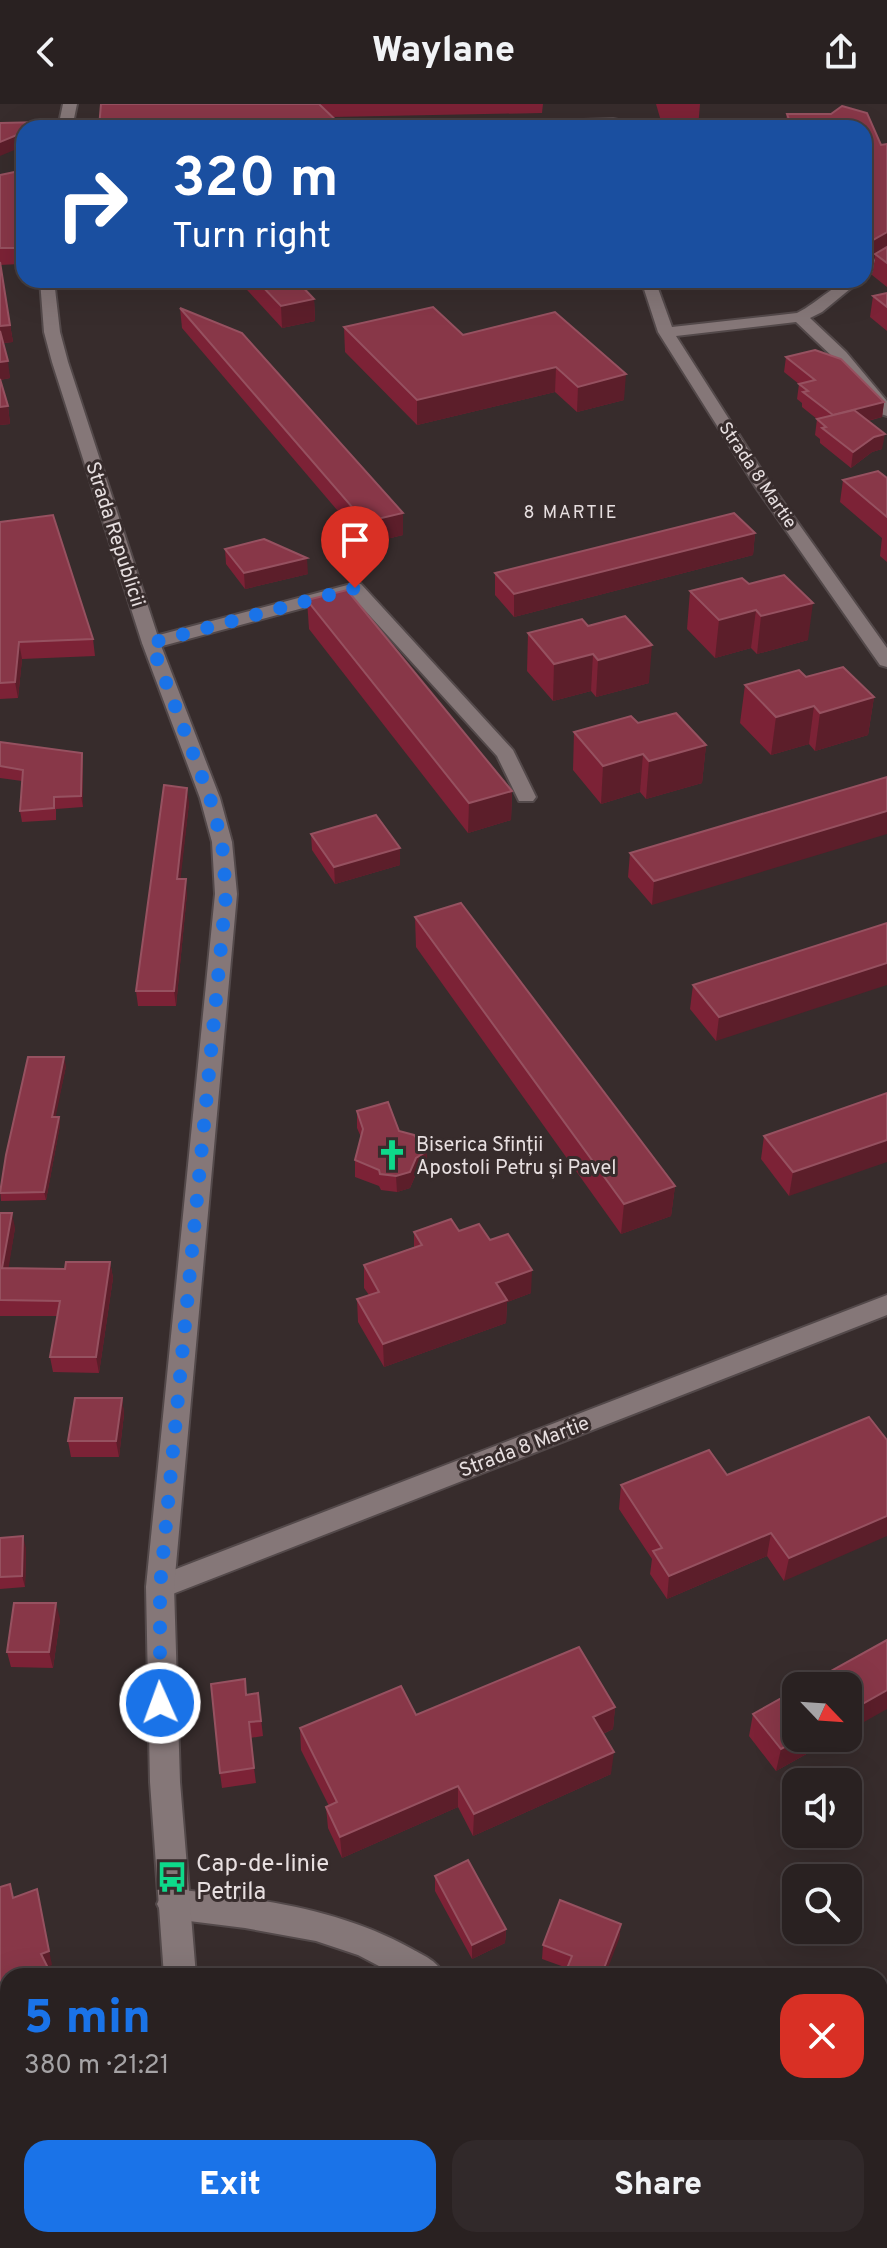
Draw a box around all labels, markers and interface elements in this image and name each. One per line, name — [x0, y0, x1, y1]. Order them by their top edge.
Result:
text: Waylane — [372, 29, 515, 75]
icon: back — [24, 30, 68, 74]
icon: share — [819, 30, 863, 74]
text: 320 m — [172, 146, 339, 216]
icon: right — [40, 152, 144, 256]
text: Turn right — [172, 215, 331, 261]
street label: Strada 8 Martie — [713, 418, 801, 534]
street label: Strada Republicii — [78, 459, 150, 611]
district label: 8 MARTIE — [523, 502, 619, 525]
pin — [321, 506, 389, 588]
icon: arrive — [333, 518, 377, 562]
place label: Biserica Sfinții Apostoli Petru și Pavel — [416, 1133, 616, 1182]
church icon: Biserica Sfinții Apostoli Petru și Pavel — [375, 1138, 409, 1172]
street label: Strada 8 Martie — [456, 1411, 594, 1485]
position arrow — [118, 1661, 202, 1745]
north arrow — [782, 1672, 862, 1752]
map controls — [782, 1672, 862, 1944]
button: sound — [782, 1768, 862, 1848]
place label: Cap-de-linie Petrila — [196, 1850, 329, 1908]
bus stop icon: Cap-de-linie Petrila — [155, 1860, 189, 1894]
button: search — [782, 1864, 862, 1944]
text: 5 min — [24, 1990, 151, 2050]
button: close — [780, 1994, 864, 2078]
text: 380 m · 21:21 — [24, 2050, 169, 2083]
button: Exit — [24, 2140, 436, 2232]
button: Share — [452, 2140, 864, 2232]

